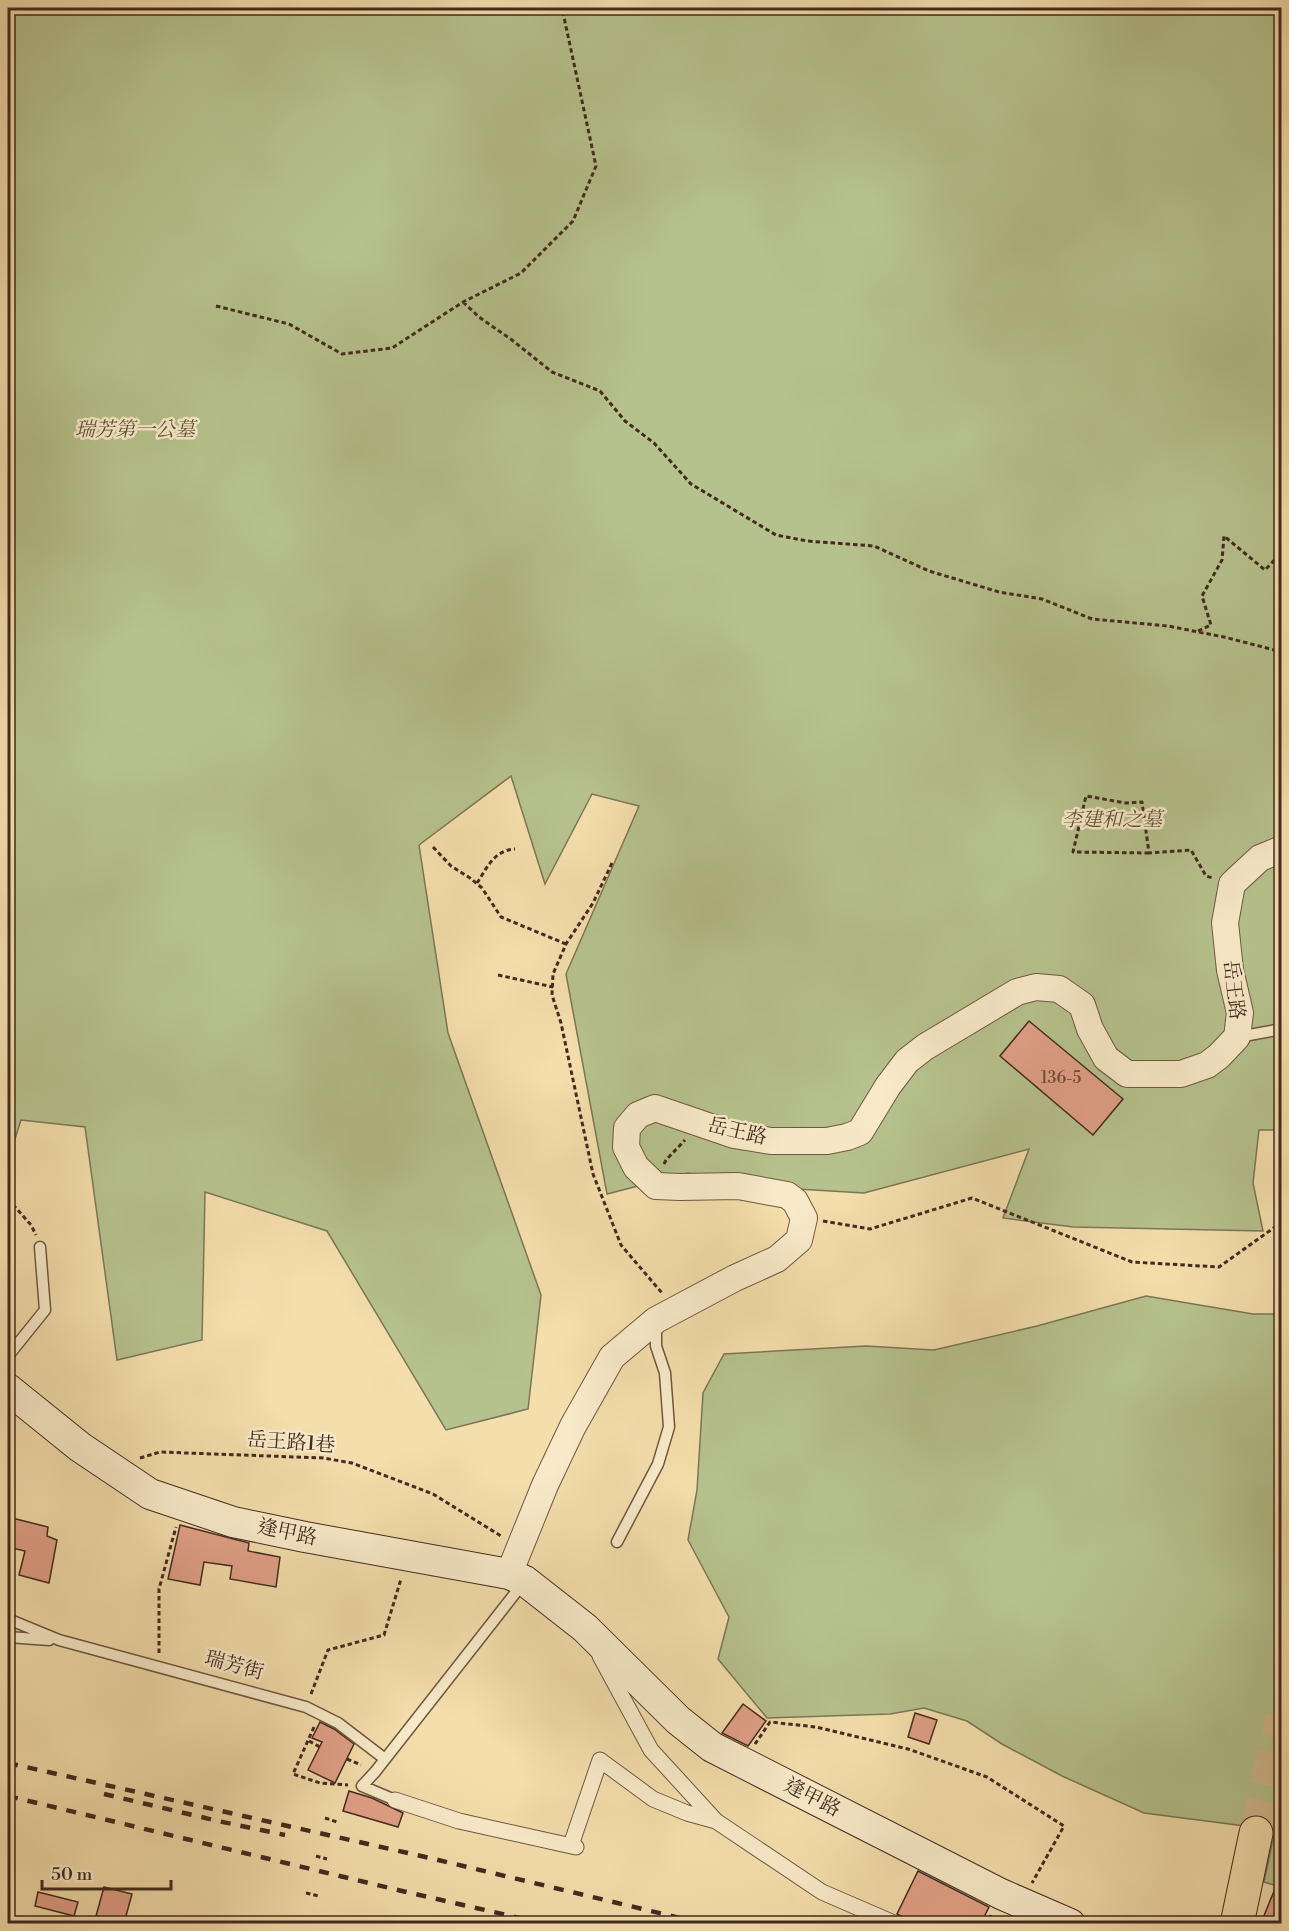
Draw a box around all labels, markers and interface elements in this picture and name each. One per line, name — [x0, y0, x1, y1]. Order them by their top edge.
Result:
park label: 瑞芳第一公墓 — [75, 418, 198, 443]
park label: 李建和之墓 — [1062, 808, 1165, 833]
street label: 岳王路 — [1217, 959, 1249, 1021]
house number: 136-5 — [1041, 1068, 1081, 1088]
street label: 岳王路 — [705, 1113, 769, 1151]
street label: 岳王路1巷 — [246, 1427, 336, 1459]
street label: 逢甲路 — [255, 1515, 319, 1551]
street label: 瑞芳街 — [202, 1646, 266, 1686]
street label: 逢甲路 — [780, 1773, 844, 1823]
scale bar — [42, 1853, 171, 1891]
text: 50 m — [51, 1863, 93, 1886]

